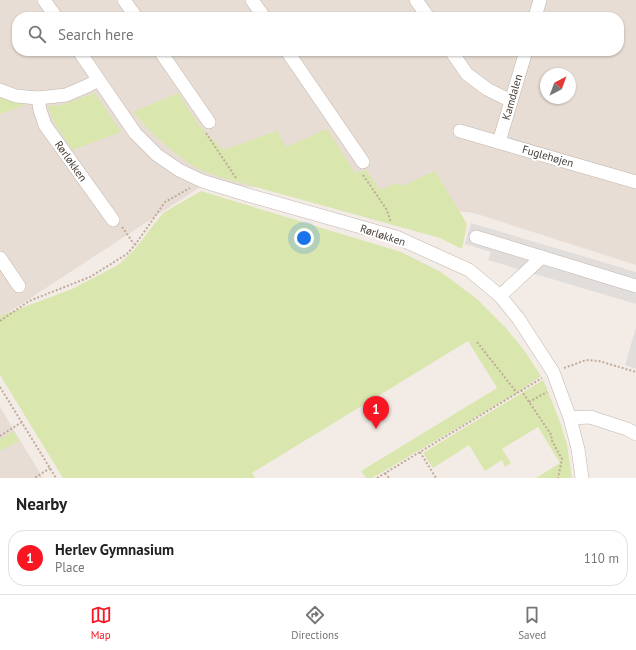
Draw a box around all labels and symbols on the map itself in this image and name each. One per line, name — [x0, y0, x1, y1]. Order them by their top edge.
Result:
north arrow — [540, 68, 576, 104]
street label: Kamdalen — [499, 72, 525, 122]
street label: Rørløkken — [52, 138, 90, 184]
street label: Fuglehøjen — [521, 142, 575, 170]
street label: Rørløkken — [359, 221, 407, 249]
your location — [294, 228, 314, 248]
pin: 1 — [363, 396, 389, 429]

